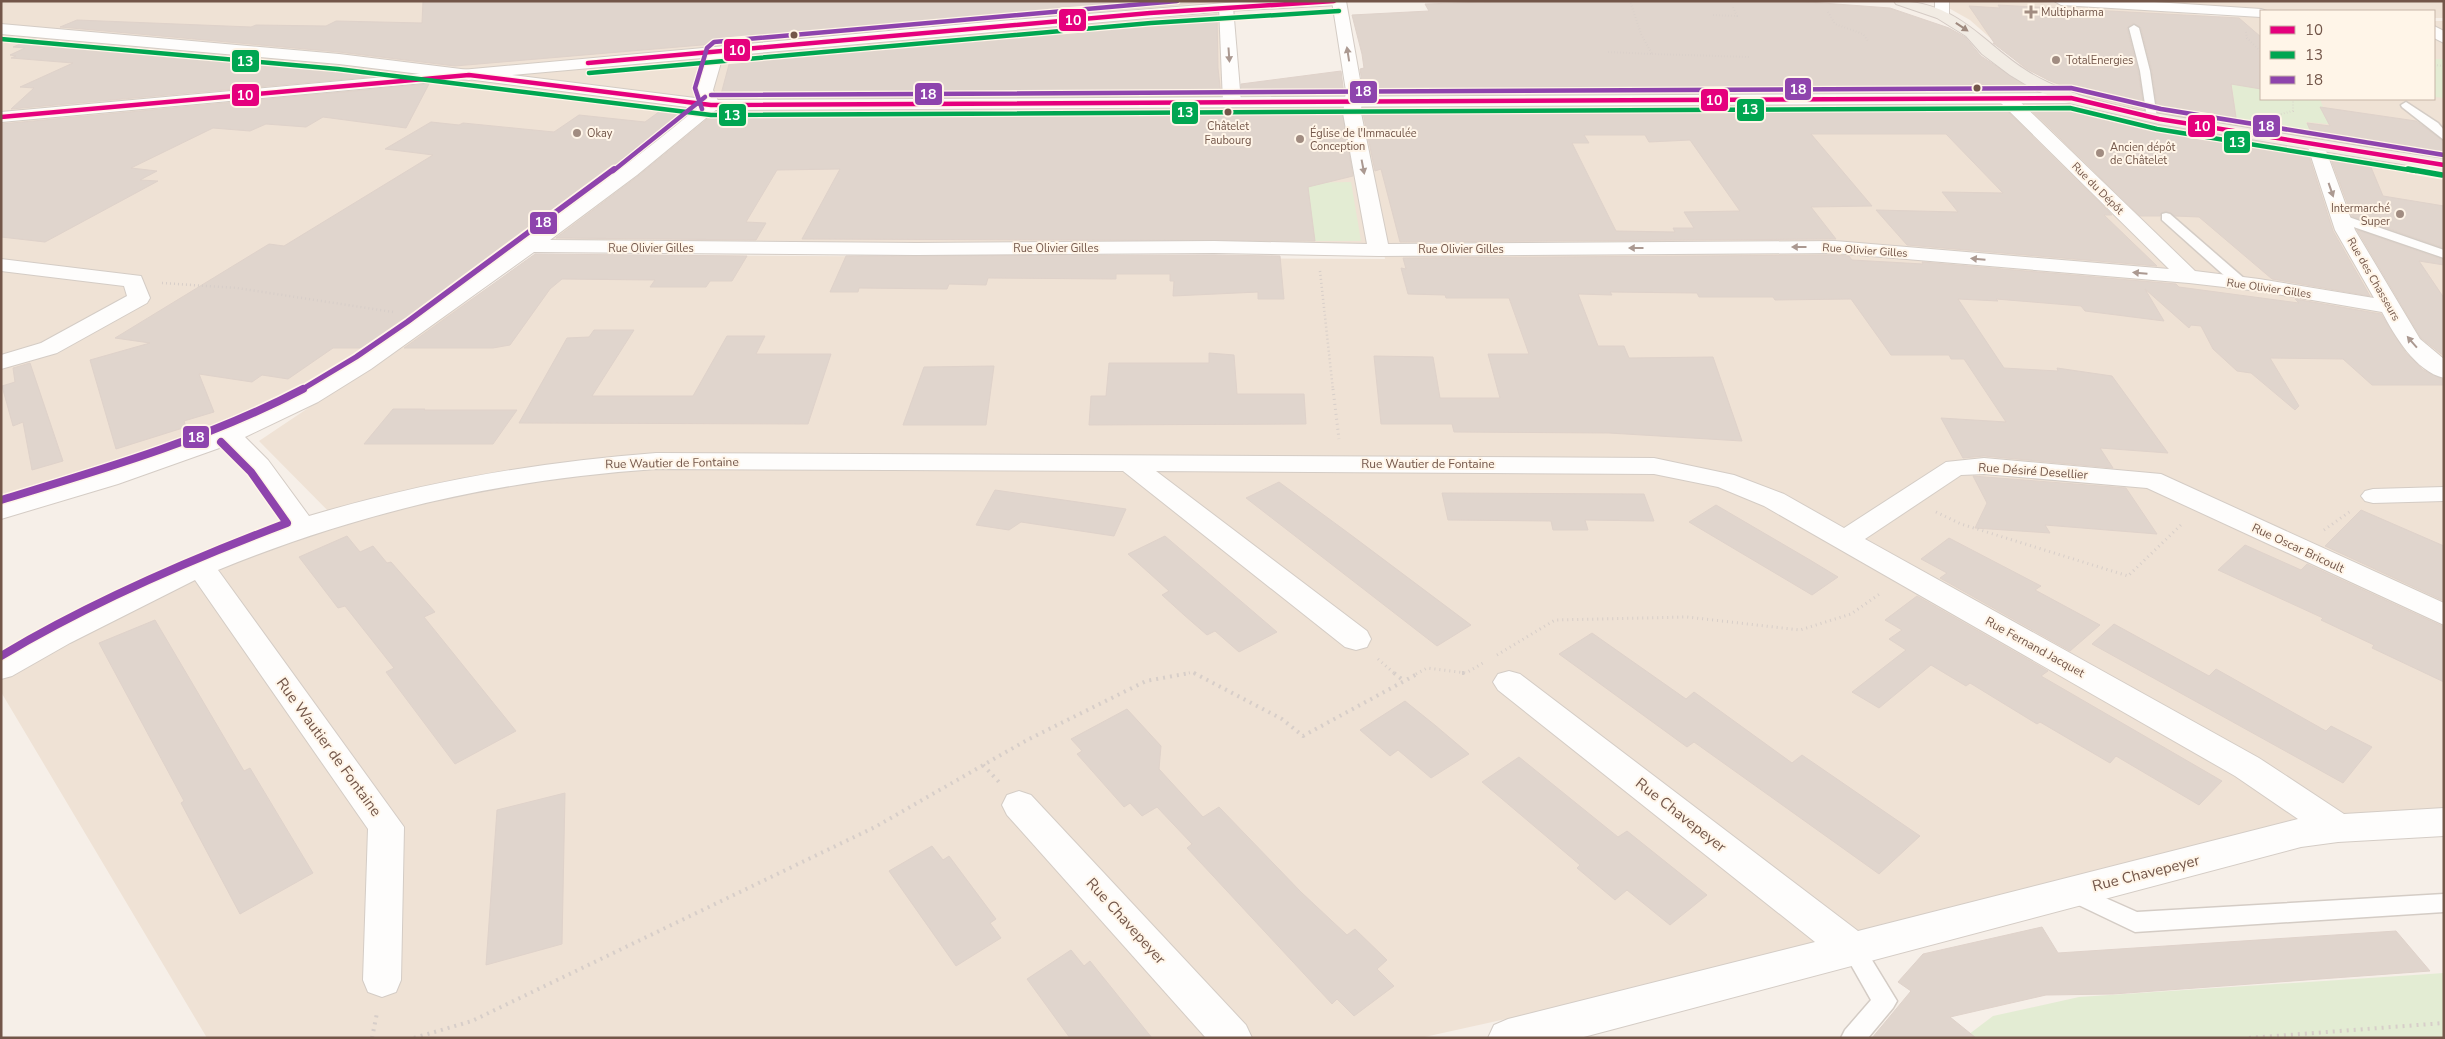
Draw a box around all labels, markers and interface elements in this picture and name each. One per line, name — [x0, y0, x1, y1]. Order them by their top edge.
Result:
place label: Multipharma — [2041, 5, 2104, 20]
marker: Multipharma — [2025, 6, 2037, 18]
line badge: 10 — [1058, 8, 1087, 32]
legend — [2260, 10, 2435, 100]
text: 10 — [1065, 11, 1081, 30]
text: 10 — [2305, 20, 2323, 40]
one-way arrow — [1955, 22, 1968, 32]
unlabelled marker — [789, 30, 799, 40]
line badge: 10 — [723, 38, 751, 62]
text: 10 — [729, 41, 745, 60]
text: 13 — [2305, 45, 2323, 65]
one-way arrow — [1344, 46, 1352, 62]
one-way arrow — [1225, 47, 1233, 63]
line badge: 13 — [231, 49, 260, 73]
text: 13 — [237, 52, 253, 71]
place label: TotalEnergies — [2066, 53, 2133, 68]
marker: TotalEnergies — [2050, 54, 2062, 66]
text: 18 — [2305, 70, 2323, 90]
line badge: 18 — [1784, 77, 1812, 101]
line badge: 18 — [1349, 80, 1378, 104]
text: 18 — [1790, 80, 1806, 99]
line badge: 18 — [914, 82, 943, 106]
text: 18 — [1355, 82, 1371, 101]
line badge: 10 — [231, 83, 260, 107]
unlabelled marker — [1972, 83, 1982, 93]
text: 18 — [920, 85, 936, 104]
text: 10 — [237, 86, 253, 105]
line badge: 10 — [1700, 88, 1729, 112]
text: 10 — [1706, 91, 1722, 110]
line badge: 13 — [1736, 98, 1765, 122]
text: 13 — [1742, 100, 1758, 119]
line badge: 13 — [1171, 101, 1199, 125]
line badge: 13 — [718, 103, 747, 127]
text: 13 — [1177, 103, 1193, 122]
text: 13 — [724, 106, 740, 125]
marker: Châtelet Faubourg — [1223, 107, 1233, 117]
line badge: 10 — [2187, 114, 2216, 138]
line badge: 18 — [2252, 114, 2281, 138]
text: 10 — [2194, 117, 2210, 136]
text: 18 — [2258, 117, 2274, 136]
place label: Châtelet Faubourg — [1205, 119, 1251, 148]
place label: Église de l'Immaculée Conception — [1310, 125, 1417, 154]
place label: Okay — [587, 126, 613, 141]
marker: Okay — [571, 127, 583, 139]
line badge: 13 — [2223, 130, 2251, 154]
marker: Église de l'Immaculée Conception — [1294, 133, 1306, 145]
text: 13 — [2229, 133, 2245, 152]
place label: Ancien dépôt de Châtelet — [2110, 140, 2176, 168]
marker: Ancien dépôt de Châtelet — [2094, 147, 2106, 159]
street label: Rue du Dépôt — [2068, 159, 2127, 218]
one-way arrow — [1359, 160, 1367, 175]
one-way arrow — [2328, 183, 2335, 198]
place label: Intermarché Super — [2331, 201, 2390, 229]
marker: Intermarché Super — [2394, 208, 2406, 220]
line badge: 18 — [529, 211, 558, 235]
text: 18 — [535, 213, 551, 232]
street label: Rue des Chasseurs — [2344, 235, 2404, 324]
street label: Rue Olivier Gilles — [1822, 240, 1908, 261]
street label: Rue Olivier Gilles — [608, 241, 694, 256]
street label: Rue Olivier Gilles — [1013, 241, 1099, 256]
street label: Rue Olivier Gilles — [1418, 242, 1504, 257]
one-way arrow — [1790, 243, 1806, 251]
one-way arrow — [1628, 244, 1644, 252]
one-way arrow — [1970, 255, 1986, 263]
one-way arrow — [2132, 269, 2148, 277]
street label: Rue Olivier Gilles — [2226, 275, 2312, 302]
one-way arrow — [2407, 336, 2418, 349]
line badge: 18 — [182, 425, 210, 449]
text: 18 — [188, 428, 204, 447]
street label: Rue Wautier de Fontaine — [605, 454, 739, 472]
street label: Rue Wautier de Fontaine — [1361, 456, 1495, 472]
street label: Rue Désiré Desellier — [1978, 459, 2089, 483]
street label: Rue Oscar Bricoult — [2249, 520, 2347, 577]
street label: Rue Fernand Jacquet — [1982, 613, 2088, 681]
street label: Rue Wautier de Fontaine — [272, 674, 386, 820]
street label: Rue Chavepeyer — [1632, 773, 1731, 857]
street label: Rue Chavepeyer — [2090, 850, 2202, 896]
street label: Rue Chavepeyer — [1082, 873, 1171, 969]

